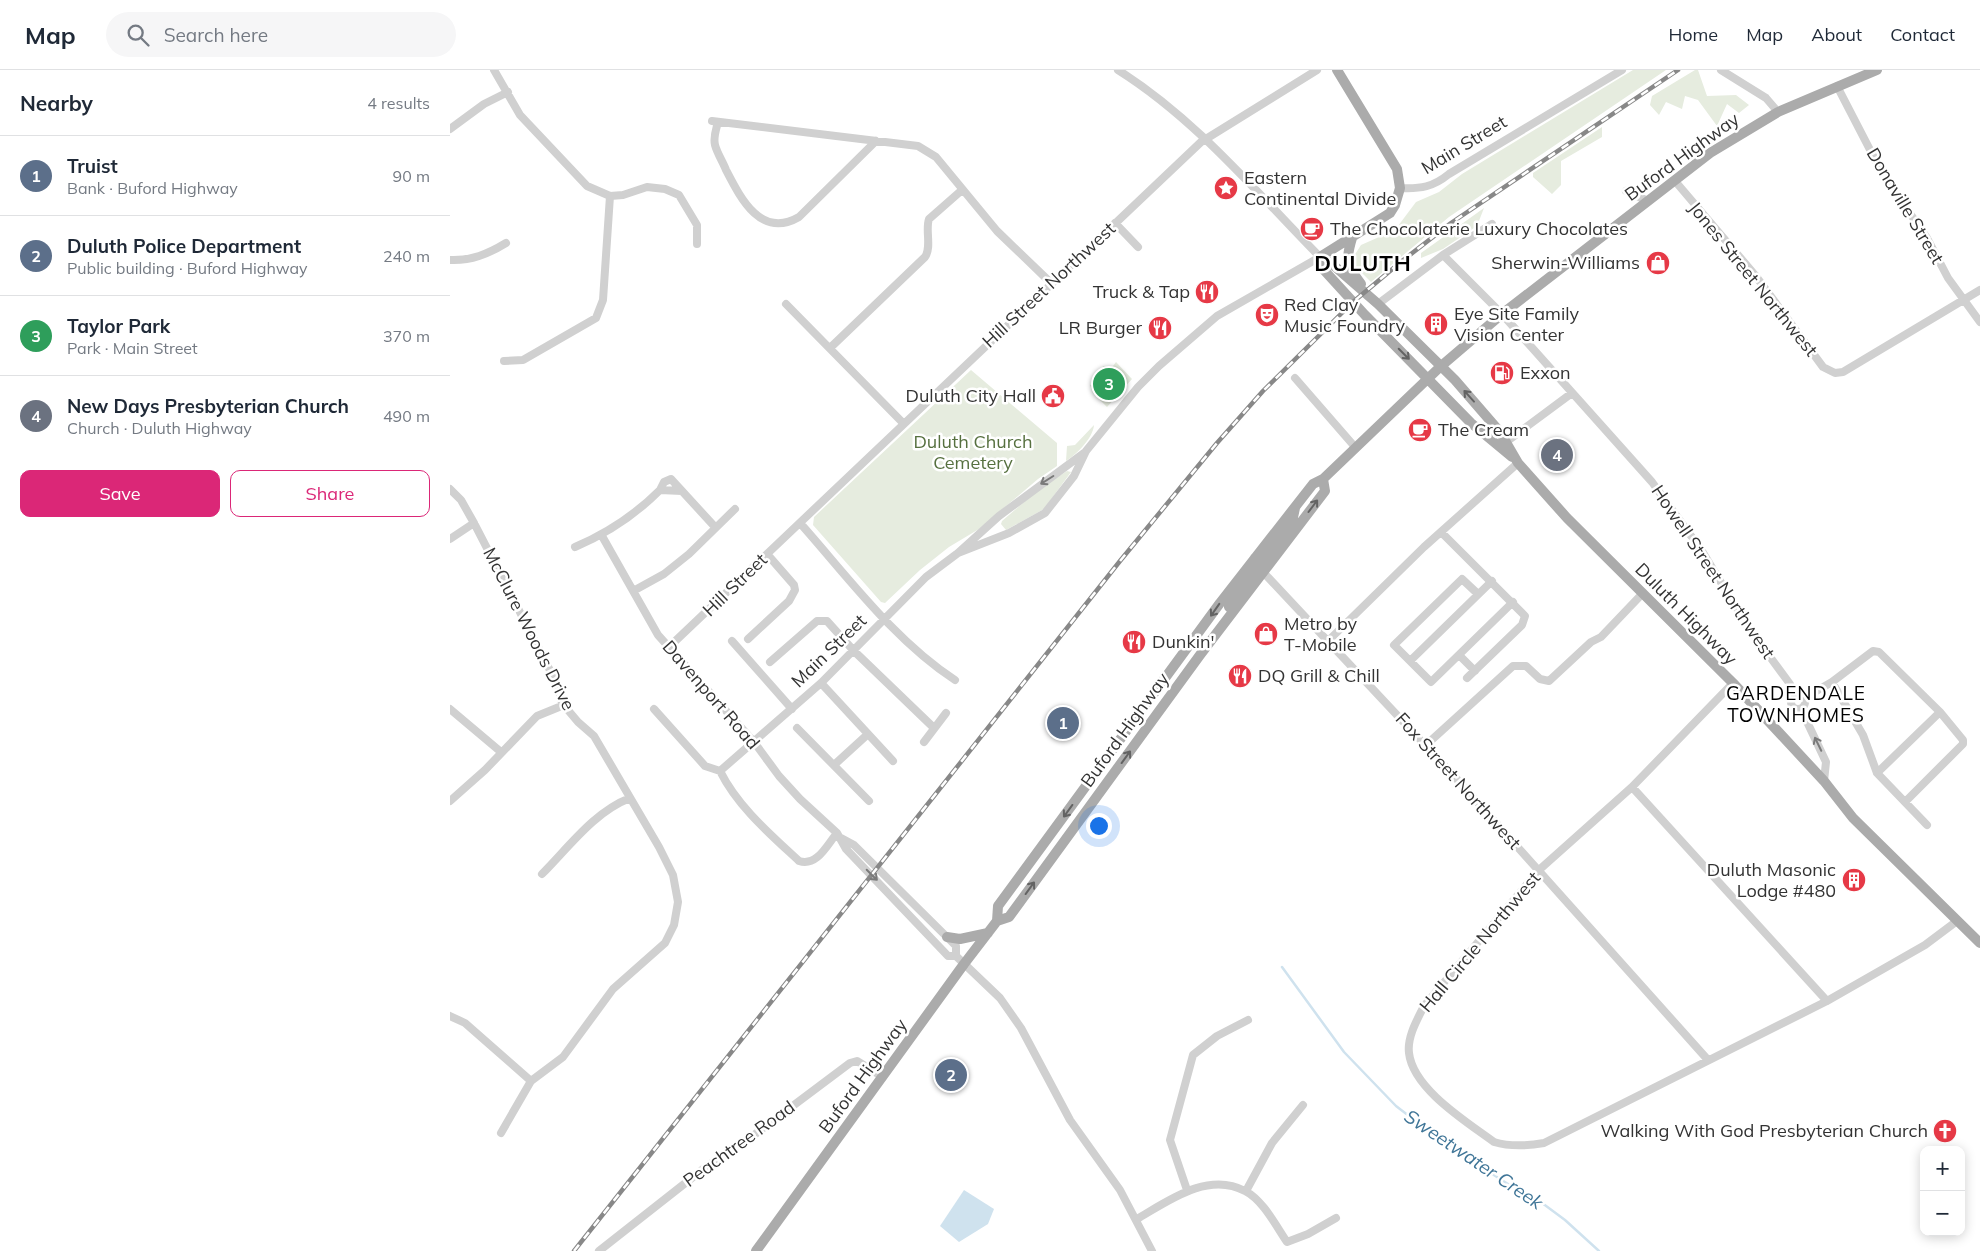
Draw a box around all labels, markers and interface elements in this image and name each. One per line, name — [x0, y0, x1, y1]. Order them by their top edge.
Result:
search box — [106, 12, 456, 57]
text: Map — [25, 20, 76, 50]
icon: search — [124, 21, 152, 49]
text: Search here — [164, 23, 268, 47]
text: Home — [1668, 23, 1718, 46]
text: Map — [1746, 23, 1783, 46]
text: About — [1811, 23, 1862, 46]
text: Contact — [1890, 23, 1955, 46]
text: Nearby — [20, 90, 93, 116]
text: 4 results — [367, 93, 430, 113]
street label: Buford Highway — [1620, 107, 1744, 206]
street label: Main Street — [1417, 110, 1511, 179]
street label: Donaville Street — [1862, 143, 1949, 268]
text: Truist — [67, 154, 118, 178]
text: 1 — [31, 166, 41, 186]
text: 90 m — [393, 166, 430, 186]
place label: Eastern Continental Divide — [1244, 166, 1396, 210]
place icon: Eastern Continental Divide — [1213, 175, 1239, 201]
text: Bank · Buford Highway — [67, 178, 238, 198]
street label: Jones Street Northwest — [1684, 197, 1823, 361]
cafe icon: The Chocolaterie Luxury Chocolates — [1299, 216, 1325, 242]
street label: Hill Street Northwest — [977, 217, 1120, 352]
place label: The Chocolaterie Luxury Chocolates — [1330, 217, 1628, 240]
text: Duluth Police Department — [67, 234, 301, 258]
text: 2 — [31, 246, 41, 266]
text: 240 m — [383, 246, 430, 266]
district label: DULUTH — [1314, 249, 1412, 277]
shop icon: Sherwin-Williams — [1645, 250, 1671, 276]
place label: Sherwin-Williams — [1491, 251, 1640, 274]
text: Public building · Buford Highway — [67, 258, 307, 278]
restaurant icon: Truck & Tap — [1194, 279, 1220, 305]
place label: Truck & Tap — [1093, 280, 1190, 303]
place label: Red Clay Music Foundry — [1284, 293, 1406, 337]
theatre icon: Red Clay Music Foundry — [1254, 302, 1280, 328]
place label: Eye Site Family Vision Center — [1454, 302, 1579, 346]
building icon: Eye Site Family Vision Center — [1423, 311, 1449, 337]
text: Taylor Park — [67, 314, 170, 338]
restaurant icon: LR Burger — [1147, 315, 1173, 341]
place label: LR Burger — [1059, 316, 1142, 339]
text: 3 — [31, 326, 41, 346]
text: 370 m — [383, 326, 430, 346]
text: Park · Main Street — [67, 338, 198, 358]
one-way arrow — [1398, 348, 1410, 361]
fuel station icon: Exxon — [1489, 360, 1515, 386]
place label: Exxon — [1520, 361, 1570, 384]
pin: 3 — [1093, 365, 1125, 403]
public building icon: Duluth City Hall — [1040, 383, 1066, 409]
place label: Duluth City Hall — [906, 384, 1036, 407]
one-way arrow — [1463, 389, 1475, 402]
text: New Days Presbyterian Church — [67, 394, 349, 418]
text: 4 — [31, 406, 41, 426]
text: 490 m — [383, 406, 430, 426]
cafe icon: The Cream — [1407, 417, 1433, 443]
text: Church · Duluth Highway — [67, 418, 252, 438]
place label: The Cream — [1438, 418, 1529, 441]
park label: Duluth Church Cemetery — [913, 430, 1033, 474]
pin: 4 — [1541, 436, 1573, 474]
button: Save — [20, 470, 220, 517]
button: Share — [230, 470, 430, 517]
one-way arrow — [1040, 476, 1054, 486]
street label: Howell Street Northwest — [1647, 480, 1780, 663]
one-way arrow — [1308, 500, 1319, 513]
street label: McClure Woods Drive — [478, 544, 580, 714]
street label: Hill Street — [697, 548, 772, 621]
street label: Duluth Highway — [1630, 558, 1743, 670]
one-way arrow — [1210, 603, 1220, 617]
street label: Main Street — [786, 609, 871, 692]
place label: Metro by T-Mobile — [1284, 612, 1358, 656]
shop icon: Metro by T-Mobile — [1253, 621, 1279, 647]
restaurant icon: Dunkin' — [1121, 629, 1147, 655]
place label: Dunkin' — [1152, 630, 1214, 653]
street label: Davenport Road — [658, 635, 765, 754]
restaurant icon: DQ Grill & Chill — [1227, 663, 1253, 689]
place label: DQ Grill & Chill — [1258, 664, 1380, 687]
street label: Buford Highway — [1075, 668, 1174, 791]
district label: GARDENDALE TOWNHOMES — [1726, 681, 1866, 727]
pin: 1 — [1047, 704, 1079, 742]
street label: Fox Street Northwest — [1391, 707, 1526, 854]
one-way arrow — [1812, 737, 1822, 752]
one-way arrow — [1121, 750, 1131, 764]
one-way arrow — [1063, 804, 1073, 818]
your location — [1086, 813, 1112, 839]
place label: Duluth Masonic Lodge #480 — [1707, 858, 1836, 902]
street label: Hall Circle Northwest — [1414, 867, 1545, 1017]
building icon: Duluth Masonic Lodge #480 — [1841, 867, 1867, 893]
one-way arrow — [866, 869, 878, 881]
one-way arrow — [1025, 881, 1035, 895]
street label: Buford Highway — [813, 1014, 912, 1137]
pin: 2 — [935, 1056, 967, 1094]
street label: Peachtree Road — [678, 1095, 799, 1192]
water label: Sweetwater Creek — [1400, 1104, 1549, 1215]
church icon: Walking With God Presbyterian Church — [1932, 1118, 1958, 1144]
place label: Walking With God Presbyterian Church — [1600, 1119, 1928, 1142]
map controls — [1920, 1146, 1965, 1236]
button: + — [1920, 1146, 1965, 1191]
button: − — [1920, 1191, 1965, 1236]

